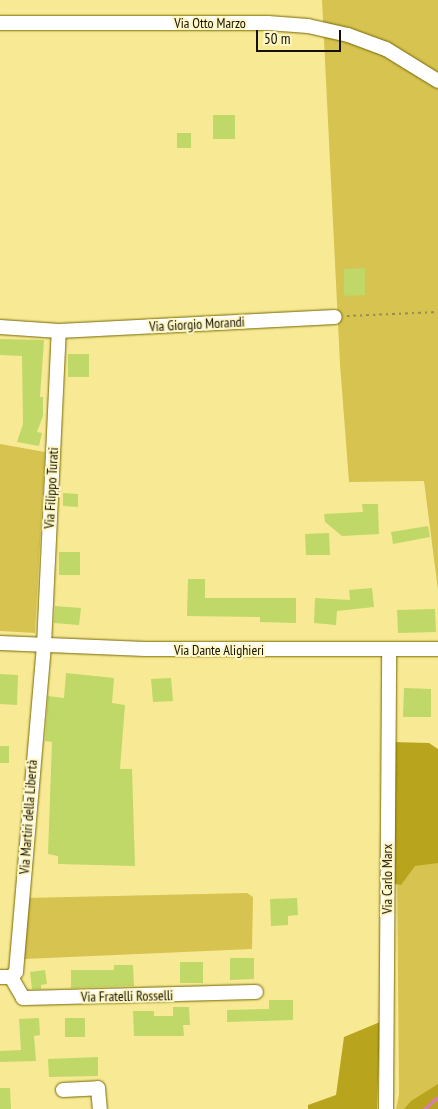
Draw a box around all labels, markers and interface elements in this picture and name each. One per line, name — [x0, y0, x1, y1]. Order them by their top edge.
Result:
street label: Via Otto Marzo — [174, 15, 246, 31]
scale bar — [258, 20, 343, 52]
text: 50 m — [264, 29, 290, 48]
street label: Via Giorgio Morandi — [149, 313, 245, 335]
street label: Via Filippo Turati — [40, 447, 62, 529]
street label: Via Dante Alighieri — [174, 642, 264, 658]
street label: Via Martiri della Libertà — [16, 759, 40, 875]
street label: Via Carlo Marx — [379, 844, 395, 914]
street label: Via Fratelli Rosselli — [81, 987, 173, 1005]

